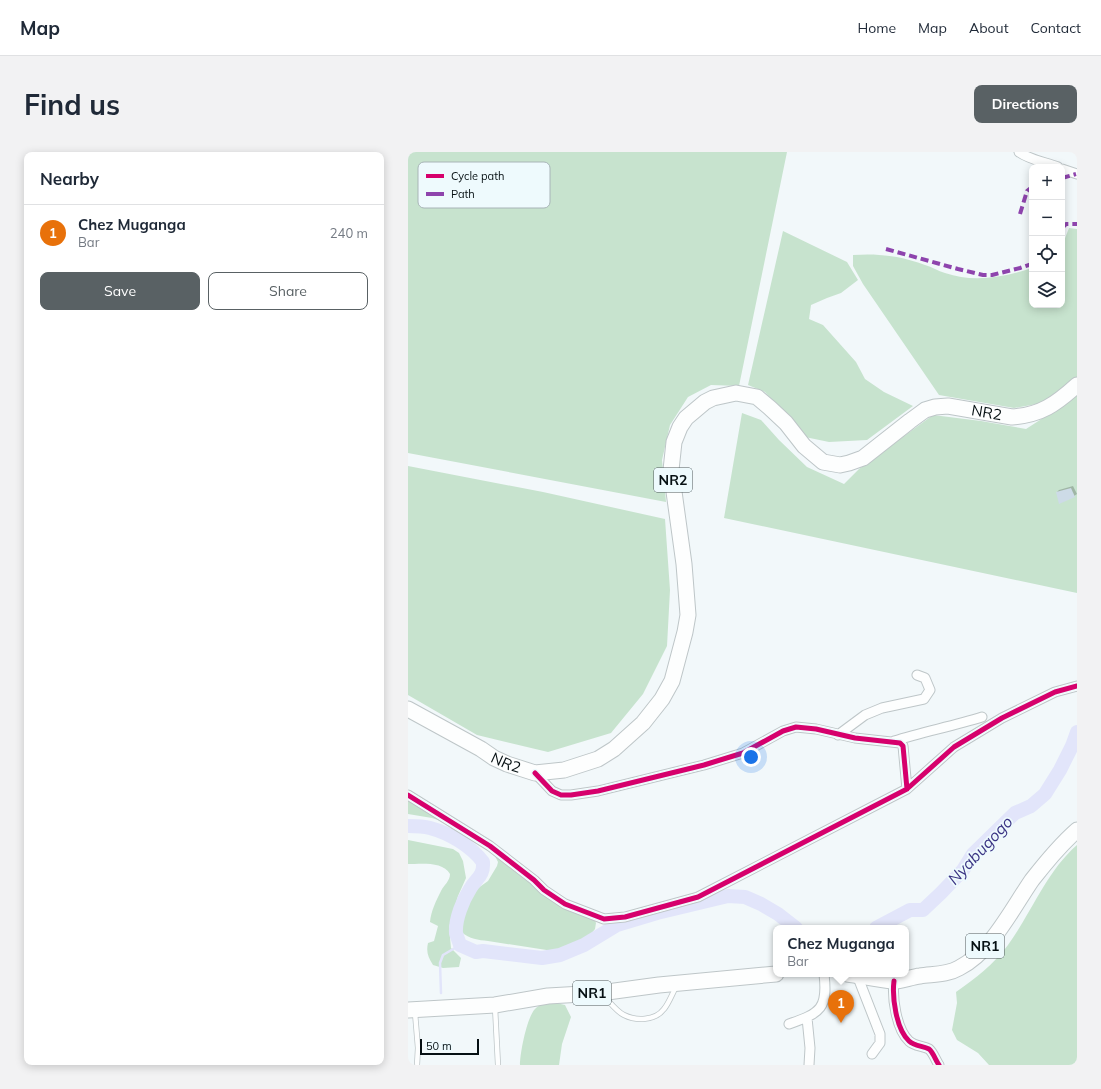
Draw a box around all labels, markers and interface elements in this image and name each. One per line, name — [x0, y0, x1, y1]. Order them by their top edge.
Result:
text: Map — [20, 16, 60, 40]
text: Home — [857, 19, 896, 37]
text: Map — [918, 19, 947, 37]
text: About — [969, 19, 1009, 37]
text: Contact — [1031, 19, 1081, 37]
button: Directions — [974, 85, 1077, 123]
text: Find us — [24, 87, 120, 122]
legend — [418, 162, 550, 208]
map controls — [1029, 164, 1065, 308]
button: + — [1029, 164, 1065, 200]
text: Nearby — [40, 168, 99, 189]
text: Cycle path — [451, 169, 504, 183]
text: Path — [451, 187, 475, 201]
button: − — [1029, 200, 1065, 236]
text: Chez Muganga — [78, 215, 186, 234]
text: 1 — [49, 225, 57, 241]
text: 240 m — [330, 225, 368, 241]
text: Bar — [78, 234, 99, 250]
button: locate — [1029, 236, 1065, 272]
button: Save — [40, 272, 200, 310]
button: Share — [208, 272, 368, 310]
button: layers — [1029, 272, 1065, 308]
street label: NR2 — [970, 400, 1003, 424]
road number: NR2 — [654, 468, 692, 492]
your location — [741, 747, 761, 767]
street label: NR2 — [488, 748, 523, 777]
water label: Nyabugogo — [943, 812, 1017, 888]
popup — [773, 925, 909, 977]
text: Chez Muganga — [787, 934, 895, 953]
road number: NR1 — [966, 934, 1004, 958]
text: Bar — [787, 953, 808, 969]
road number: NR1 — [573, 981, 611, 1005]
pin: 1 — [828, 990, 854, 1023]
scale bar — [420, 1037, 479, 1056]
text: 50 m — [426, 1039, 452, 1053]

